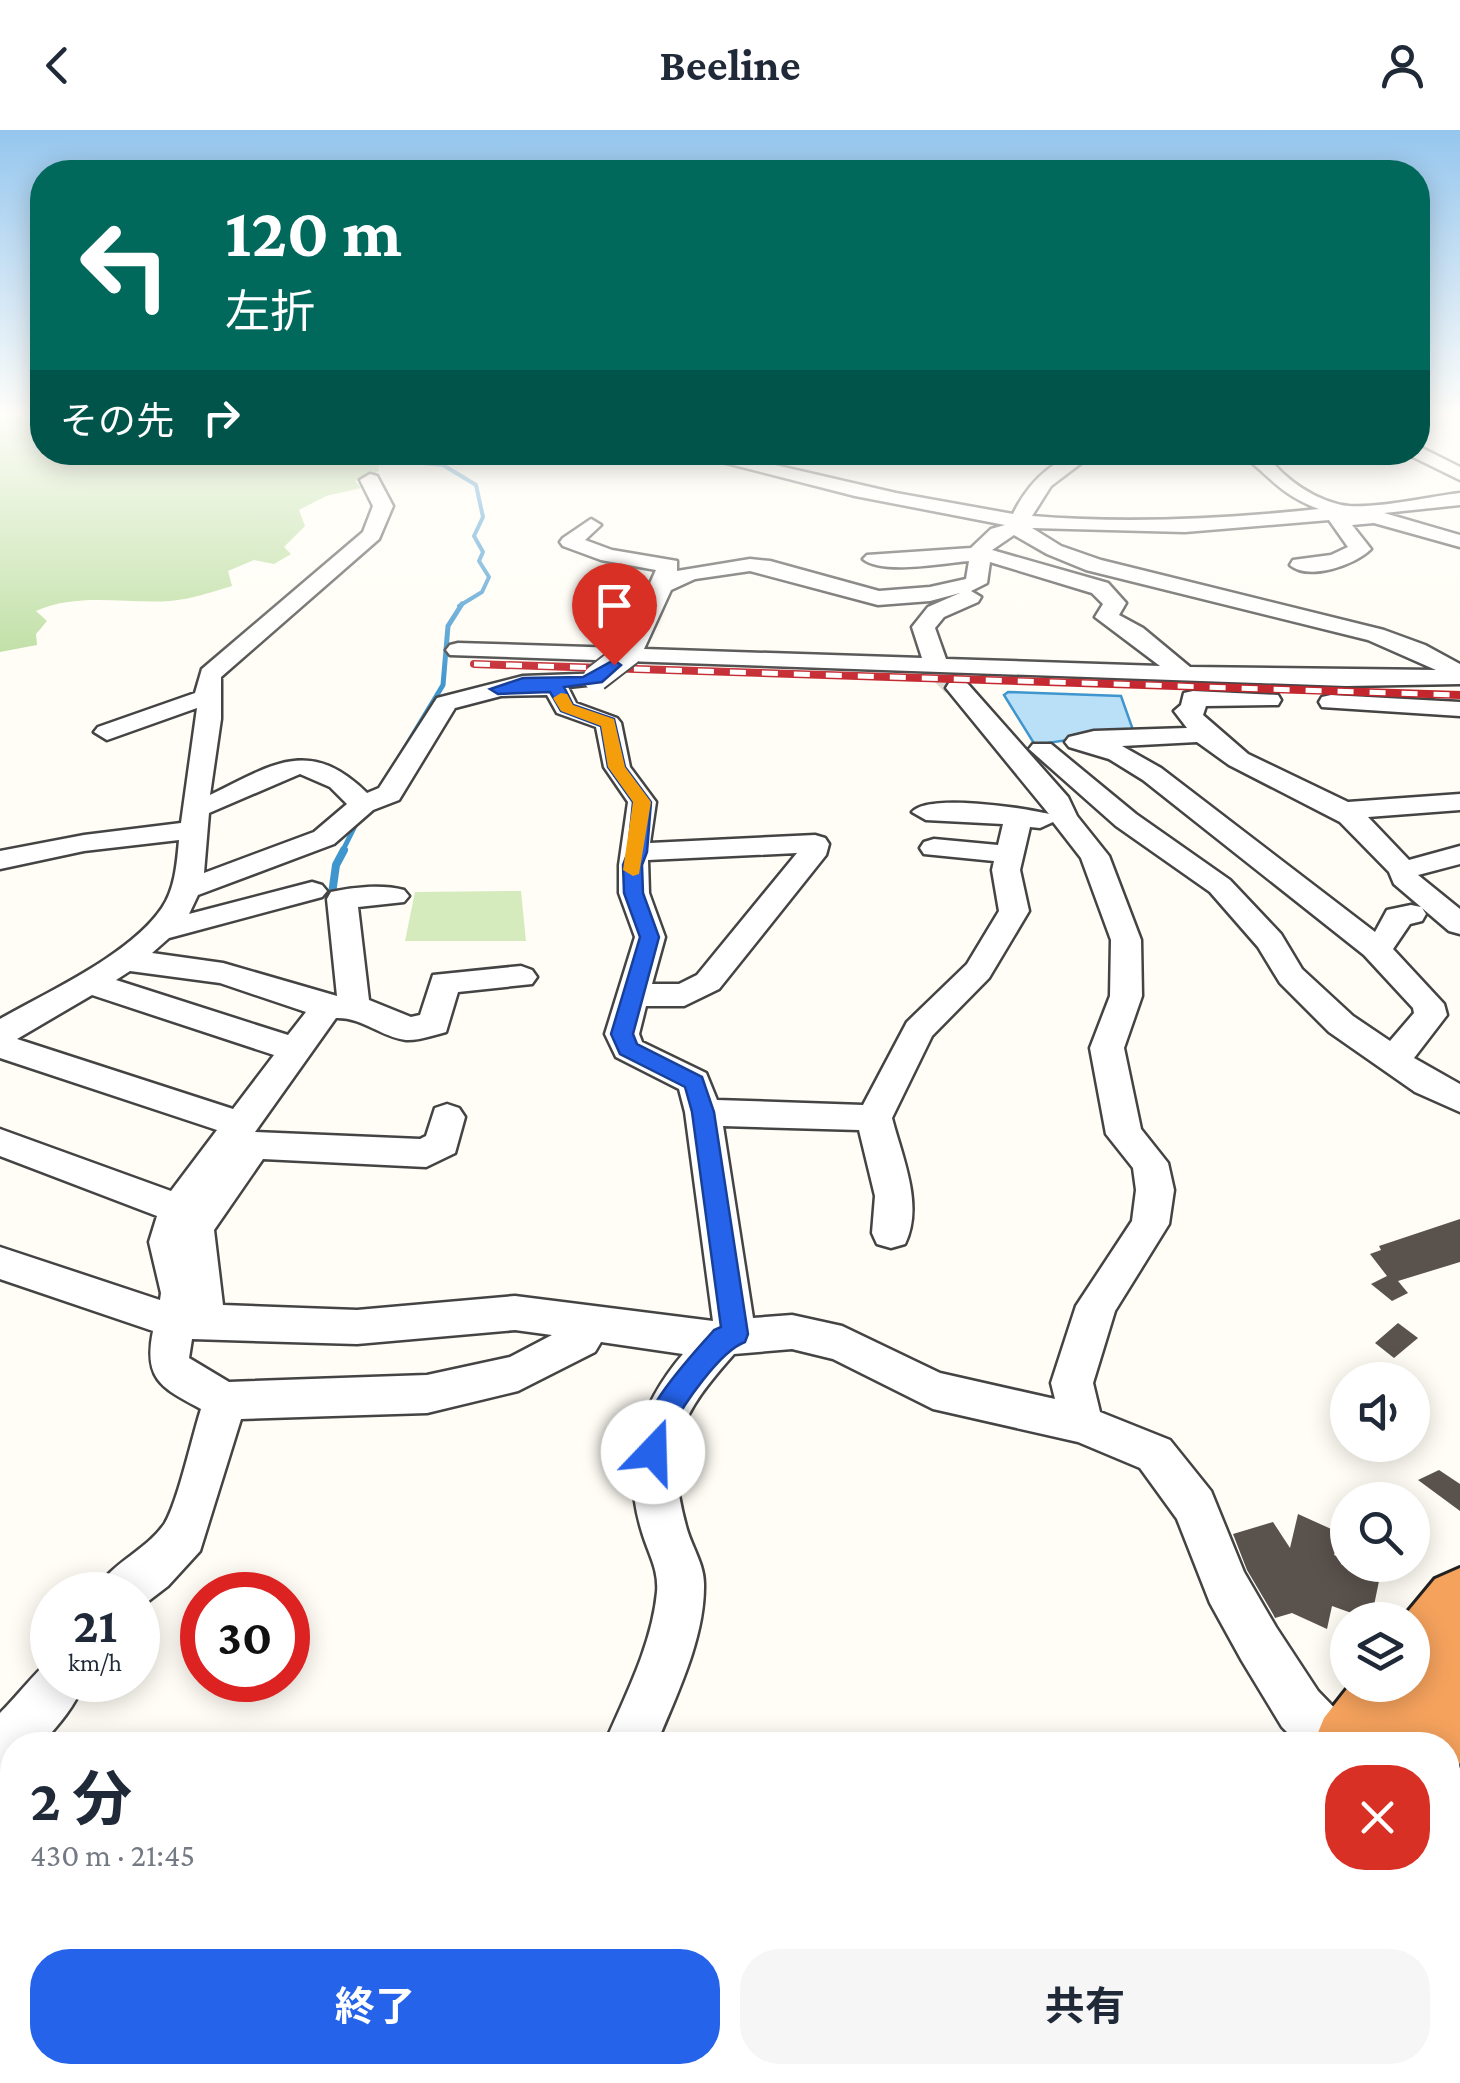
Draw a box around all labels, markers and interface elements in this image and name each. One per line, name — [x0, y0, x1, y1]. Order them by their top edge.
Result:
icon: back — [30, 38, 85, 93]
icon: person — [1375, 38, 1430, 93]
text: Beeline — [659, 40, 801, 90]
text: 120 m — [225, 193, 402, 271]
icon: left — [60, 200, 190, 330]
text: 左折 — [225, 287, 315, 337]
icon: right — [194, 390, 249, 445]
text: その先 — [60, 400, 174, 442]
pin — [572, 563, 657, 666]
icon: arrive — [587, 578, 642, 633]
map controls — [1330, 1362, 1430, 1702]
button: sound — [1330, 1362, 1430, 1462]
position arrow — [601, 1400, 705, 1504]
button: search — [1330, 1482, 1430, 1582]
speed limit sign: 30 — [180, 1572, 310, 1702]
text: 21 — [73, 1597, 117, 1653]
button: layers — [1330, 1602, 1430, 1702]
text: km/h — [68, 1649, 122, 1676]
button: close — [1325, 1765, 1430, 1870]
text: 2 分 — [30, 1766, 132, 1833]
text: 430 m · 21:45 — [30, 1837, 195, 1873]
button: 終了 — [30, 1949, 720, 2064]
button: 共有 — [740, 1949, 1430, 2064]

